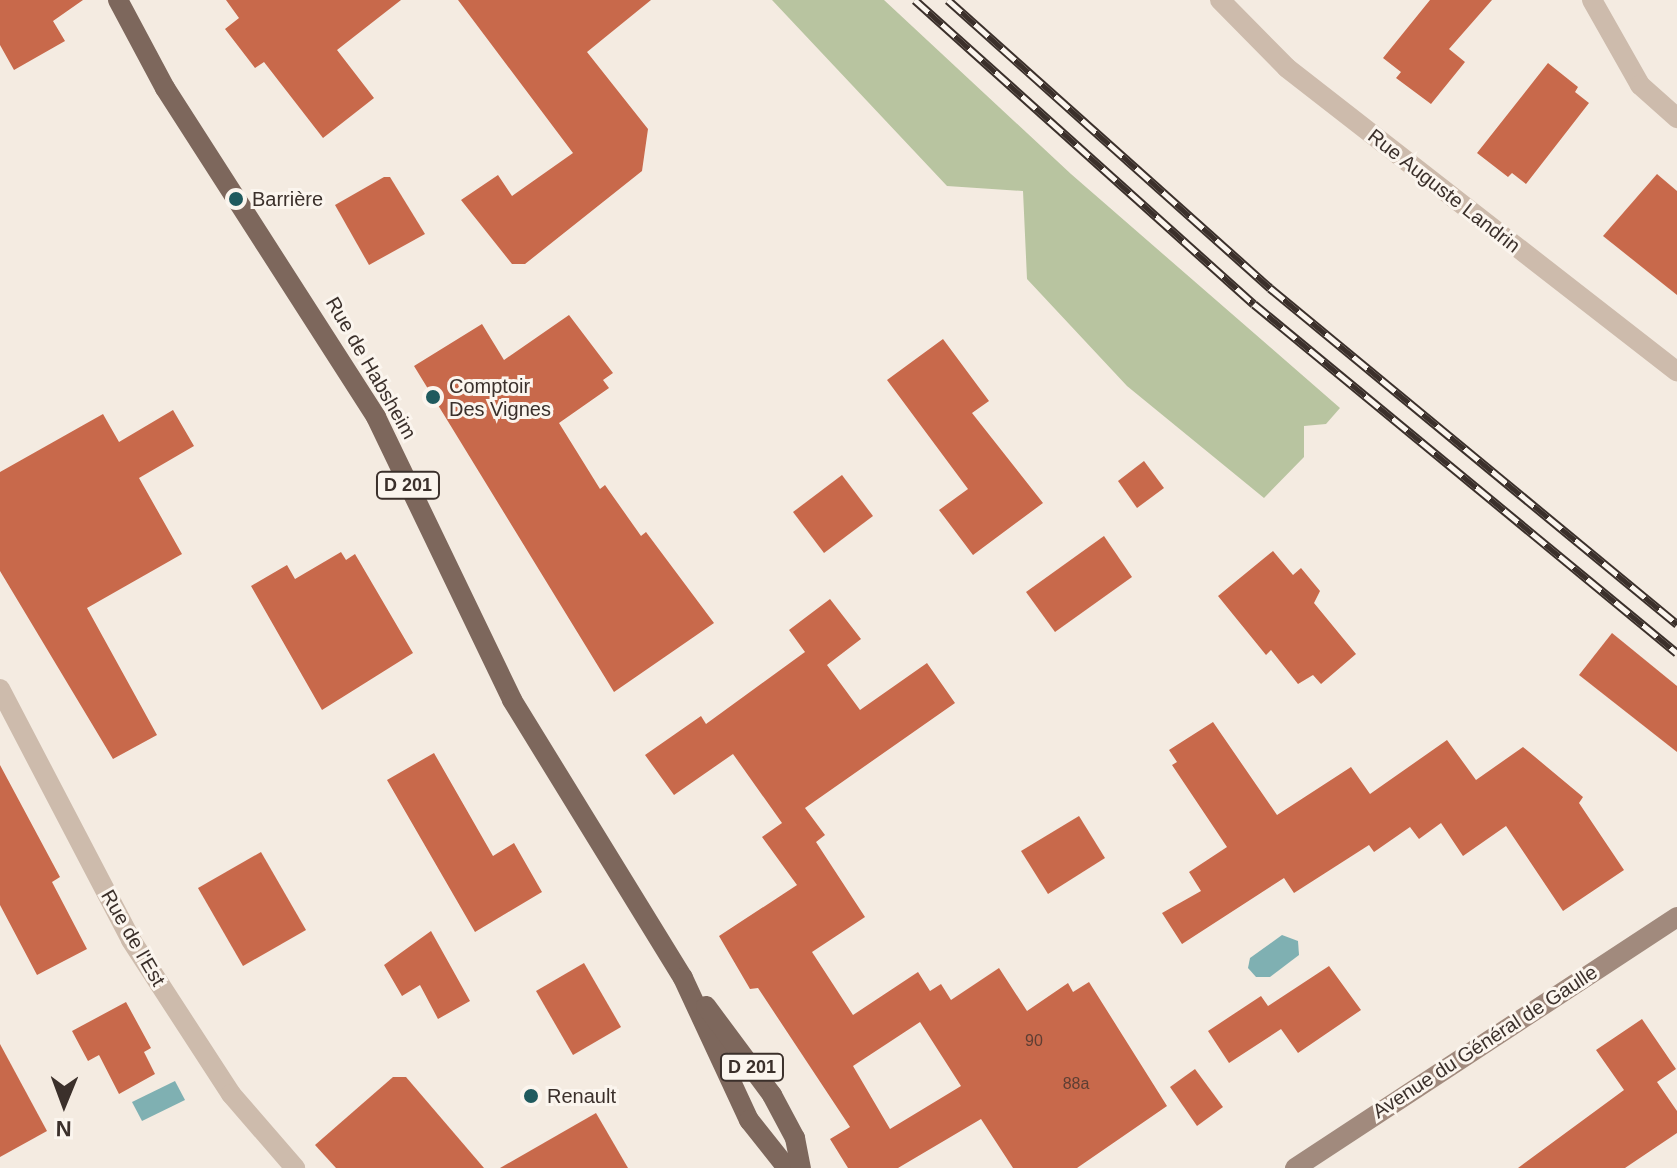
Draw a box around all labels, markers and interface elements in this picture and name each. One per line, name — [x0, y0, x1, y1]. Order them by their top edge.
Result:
street label: Rue Auguste Landrin — [1363, 124, 1525, 258]
place label: Barrière — [252, 187, 323, 211]
marker: Barrière — [227, 190, 245, 208]
street label: Rue de Habsheim — [321, 293, 421, 443]
place label: Comptoir Des Vignes — [449, 374, 551, 421]
marker: Comptoir Des Vignes — [424, 388, 442, 406]
road number: D 201 — [374, 471, 442, 499]
street label: Rue de l'Est — [96, 886, 170, 990]
street label: Avenue du Général de Gaulle — [1368, 960, 1602, 1124]
house number: 90 — [1025, 1031, 1043, 1051]
road number: D 201 — [718, 1053, 786, 1081]
north arrow — [24, 1064, 104, 1144]
house number: 88a — [1063, 1074, 1089, 1094]
place label: Renault — [547, 1084, 616, 1108]
marker: Renault — [522, 1087, 540, 1105]
text: N — [55, 1116, 72, 1141]

